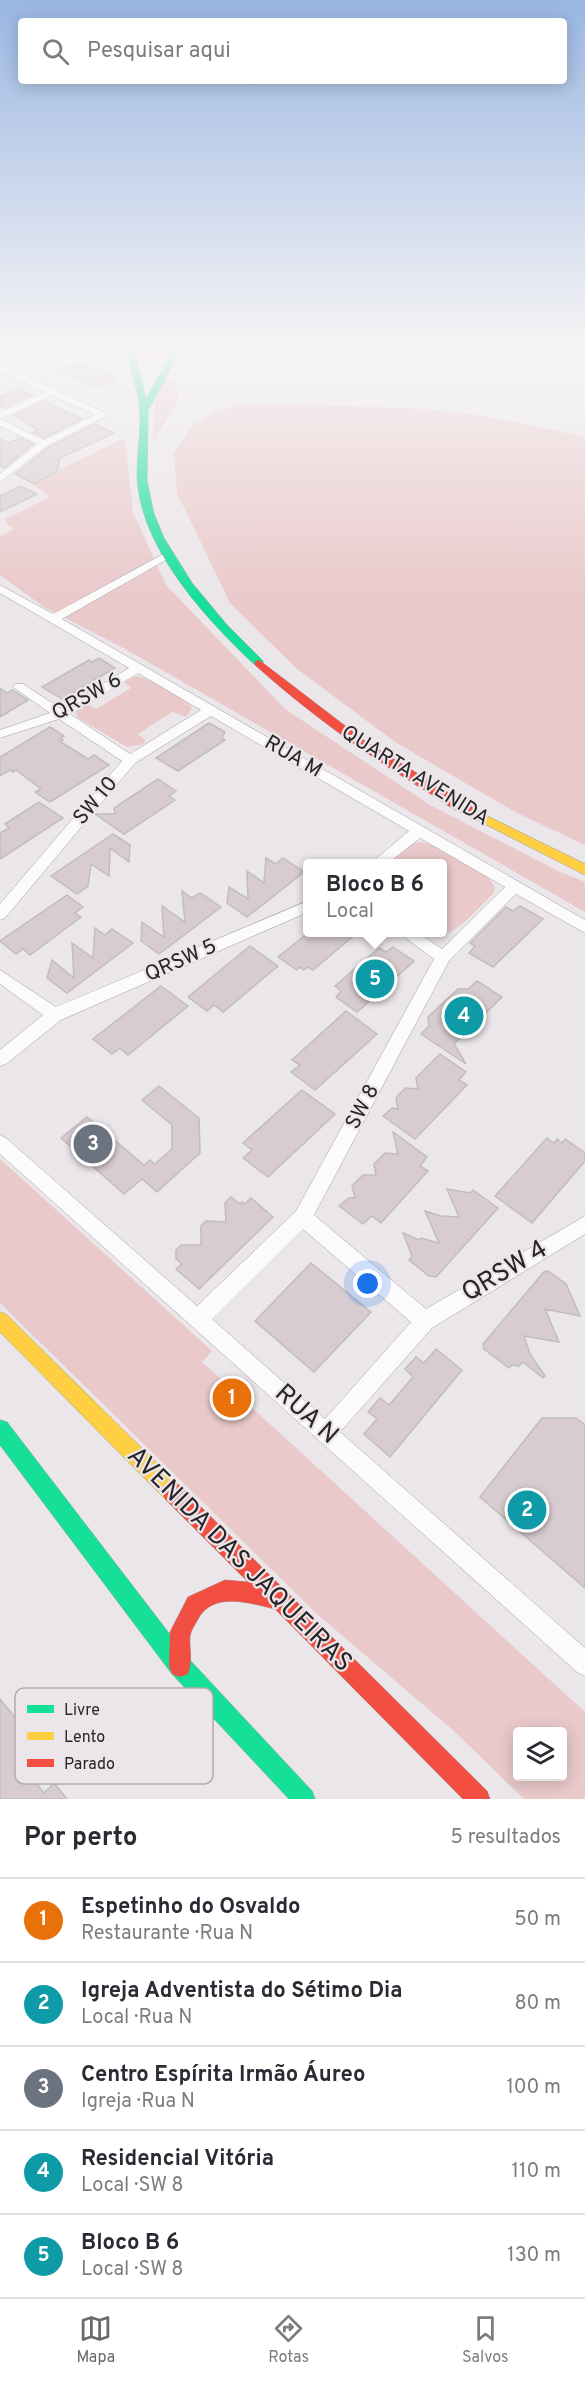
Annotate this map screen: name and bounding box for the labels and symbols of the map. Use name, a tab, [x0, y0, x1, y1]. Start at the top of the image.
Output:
street label: QRSW 6	[47, 667, 127, 727]
street label: QUARTA AVENIDA	[336, 719, 494, 833]
street label: RUA M	[259, 730, 327, 784]
street label: SW 10	[68, 771, 124, 831]
street label: QRSW 5	[141, 933, 221, 989]
pin: 5	[356, 956, 394, 1002]
pin: 4	[444, 994, 484, 1038]
street label: SW 8	[340, 1080, 386, 1134]
pin: 3	[74, 1122, 112, 1166]
street label: QRSW 4	[456, 1234, 554, 1310]
your location	[353, 1269, 382, 1298]
pin: 1	[212, 1376, 252, 1420]
street label: RUA N	[267, 1378, 345, 1452]
street label: AVENIDA DAS JAQUEIRAS	[119, 1440, 359, 1680]
pin: 2	[508, 1488, 546, 1532]
legend	[15, 1688, 213, 1784]
text: Livre	[64, 1701, 100, 1721]
text: Lento	[64, 1728, 105, 1748]
text: Parado	[64, 1755, 115, 1775]

